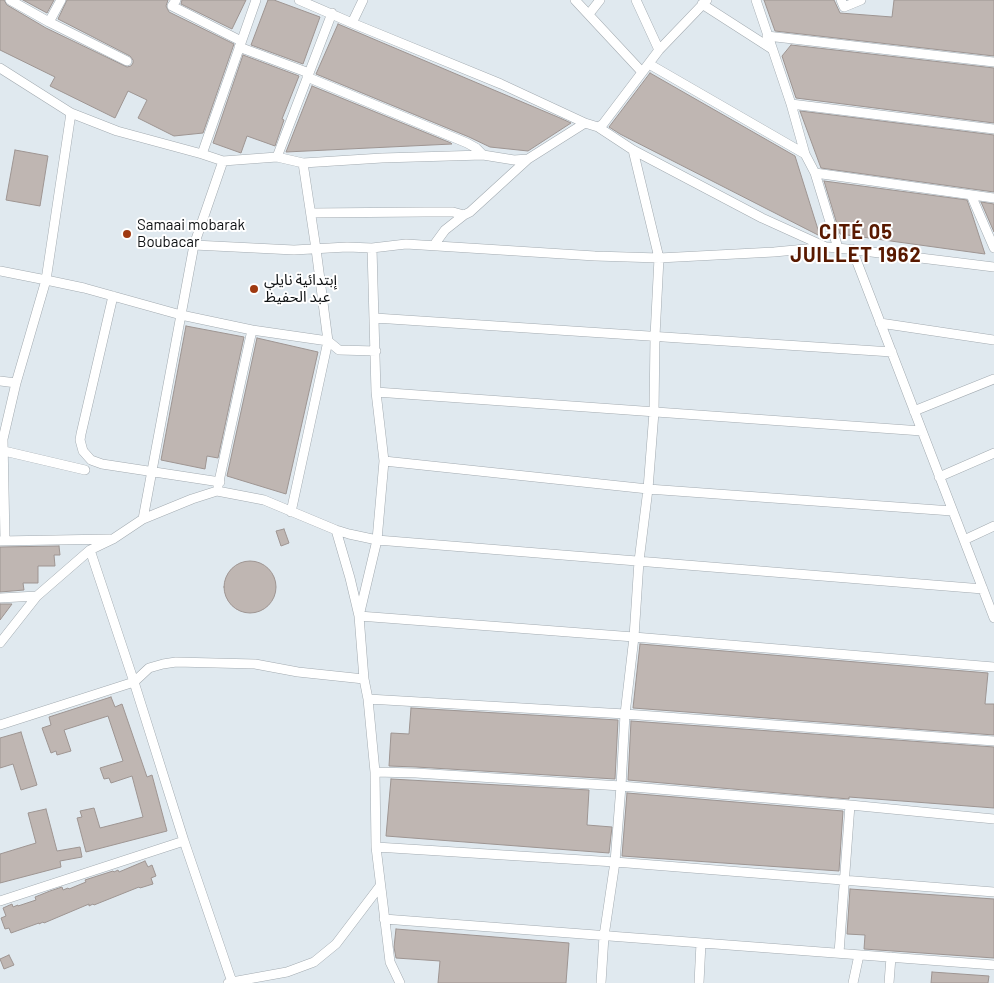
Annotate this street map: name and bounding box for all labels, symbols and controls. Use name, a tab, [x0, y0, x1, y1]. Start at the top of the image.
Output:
place label: Samaai mobarak Boubacar	[137, 216, 245, 251]
district label: CITÉ 05 JUILLET 1962	[789, 220, 923, 267]
marker: Samaai mobarak Boubacar	[121, 228, 133, 240]
place label: إبتدائية نايلي عبد الحفيظ	[264, 271, 337, 306]
marker: إبتدائية نايلي عبد الحفيظ	[248, 283, 260, 295]

